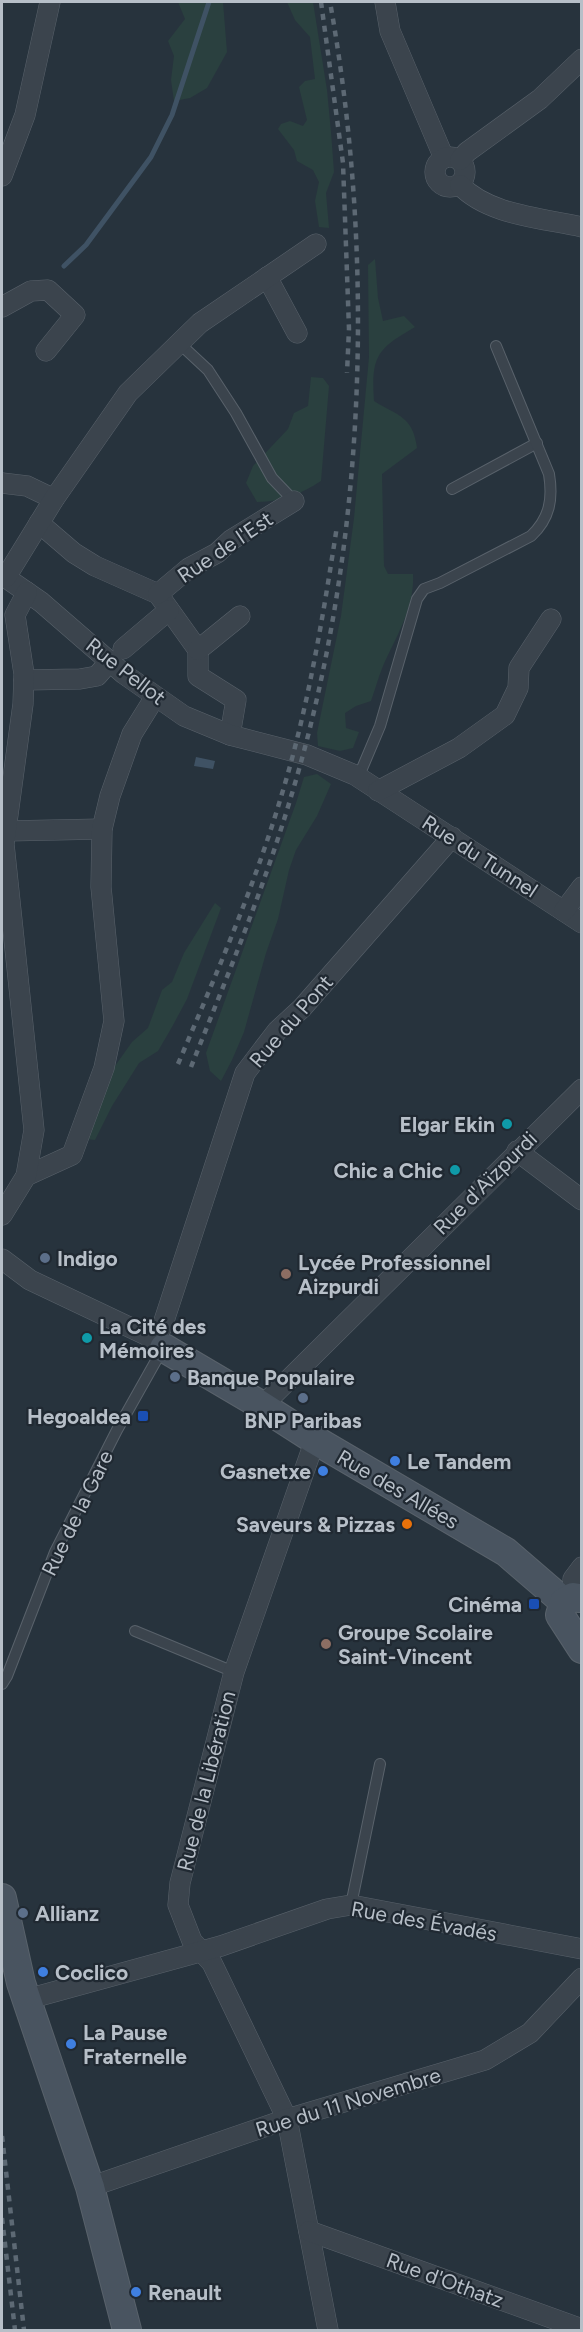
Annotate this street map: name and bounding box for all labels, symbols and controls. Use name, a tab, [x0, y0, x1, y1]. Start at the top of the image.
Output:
street label: Rue de l'Est	[173, 506, 277, 588]
street label: Rue Pellot	[81, 632, 171, 710]
street label: Rue du Tunnel	[418, 809, 542, 903]
street label: Rue du Pont	[244, 970, 338, 1072]
place label: Elgar Ekin	[400, 1112, 495, 1137]
marker: Elgar Ekin	[500, 1117, 514, 1131]
street label: Rue d'Aïzpurdi	[428, 1126, 542, 1240]
place label: Chic a Chic	[333, 1158, 444, 1183]
marker: Chic a Chic	[448, 1163, 462, 1177]
place label: Indigo	[57, 1246, 118, 1271]
place label: Lycée Professionnel Aizpurdi	[298, 1250, 491, 1299]
marker: Indigo	[38, 1251, 52, 1265]
marker: Lycée Professionnel Aizpurdi	[279, 1267, 293, 1281]
place label: La Cité des Mémoires	[99, 1314, 206, 1363]
marker: La Cité des Mémoires	[80, 1331, 94, 1345]
place label: Banque Populaire	[187, 1365, 355, 1390]
marker: Banque Populaire	[168, 1370, 182, 1384]
marker: BNP Paribas	[296, 1391, 310, 1405]
place label: Hegoaldea	[27, 1404, 131, 1429]
place label: BNP Paribas	[244, 1408, 362, 1433]
marker: Hegoaldea	[136, 1409, 150, 1423]
street label: Rue des Allées	[333, 1444, 463, 1534]
street label: Rue de la Gare	[36, 1446, 118, 1580]
place label: Le Tandem	[407, 1449, 511, 1474]
marker: Le Tandem	[388, 1454, 402, 1468]
place label: Gasnetxe	[220, 1459, 311, 1484]
marker: Gasnetxe	[316, 1464, 330, 1478]
place label: Saveurs & Pizzas	[236, 1512, 395, 1537]
marker: Saveurs & Pizzas	[400, 1517, 414, 1531]
place label: Cinéma	[448, 1592, 522, 1617]
marker: Cinéma	[527, 1597, 541, 1611]
place label: Groupe Scolaire Saint-Vincent	[338, 1620, 493, 1669]
marker: Groupe Scolaire Saint-Vincent	[319, 1637, 333, 1651]
street label: Rue de la Libération	[171, 1688, 241, 1874]
street label: Rue des Évadés	[349, 1896, 499, 1946]
place label: Allianz	[35, 1901, 99, 1926]
marker: Allianz	[16, 1906, 30, 1920]
place label: Coclico	[55, 1960, 128, 1985]
marker: Coclico	[36, 1965, 50, 1979]
place label: La Pause Fraternelle	[83, 2020, 187, 2069]
marker: La Pause Fraternelle	[64, 2037, 78, 2051]
street label: Rue du 11 Novembre	[252, 2062, 444, 2142]
street label: Rue d'Othatz	[383, 2247, 507, 2313]
place label: Renault	[148, 2280, 222, 2305]
marker: Renault	[129, 2285, 143, 2299]

